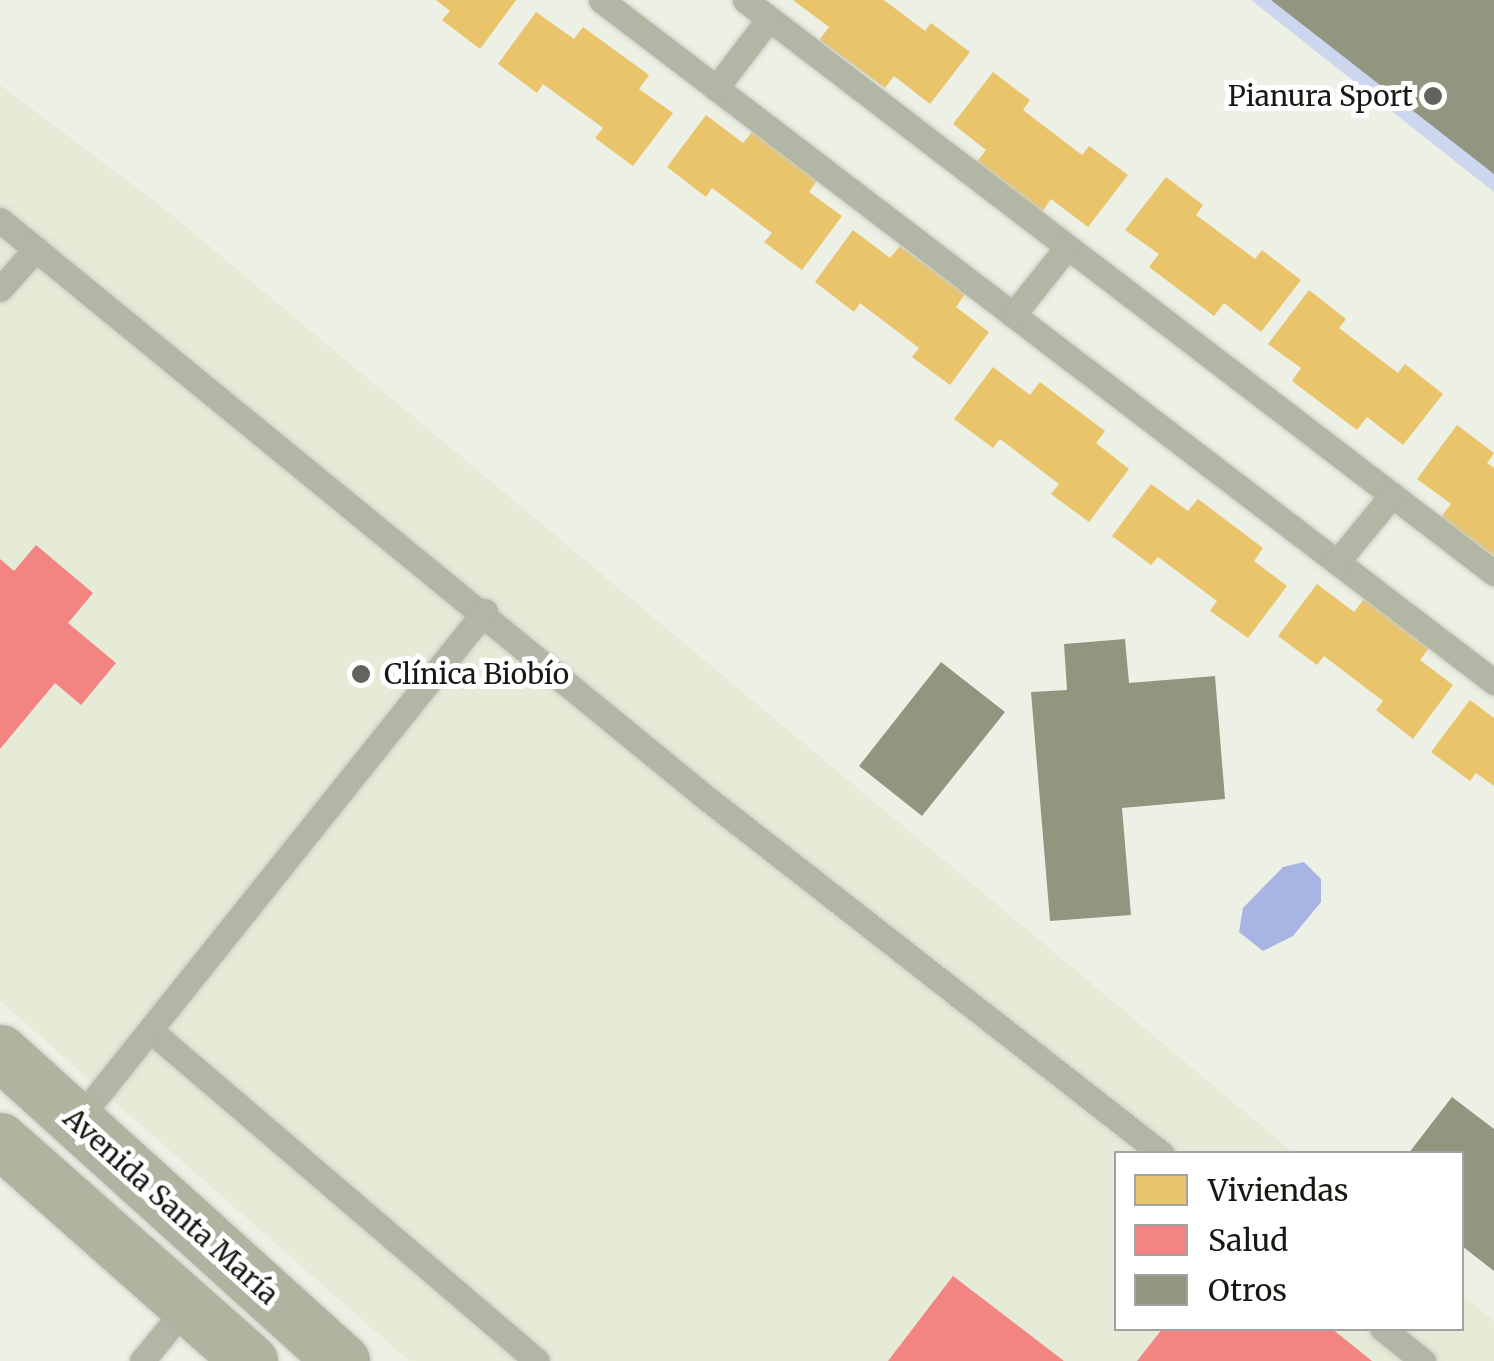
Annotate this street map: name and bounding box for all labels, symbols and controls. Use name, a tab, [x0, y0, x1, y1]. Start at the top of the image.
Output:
place label: Pianura Sport	[1228, 79, 1413, 113]
marker: Pianura Sport	[1422, 85, 1444, 107]
place label: Clínica Biobío	[384, 657, 569, 691]
marker: Clínica Biobío	[348, 661, 374, 687]
street label: Avenida Santa María	[57, 1101, 285, 1311]
legend	[1114, 1151, 1464, 1331]
text: Viviendas	[1208, 1171, 1349, 1209]
text: Salud	[1208, 1221, 1288, 1259]
text: Otros	[1208, 1271, 1287, 1309]

